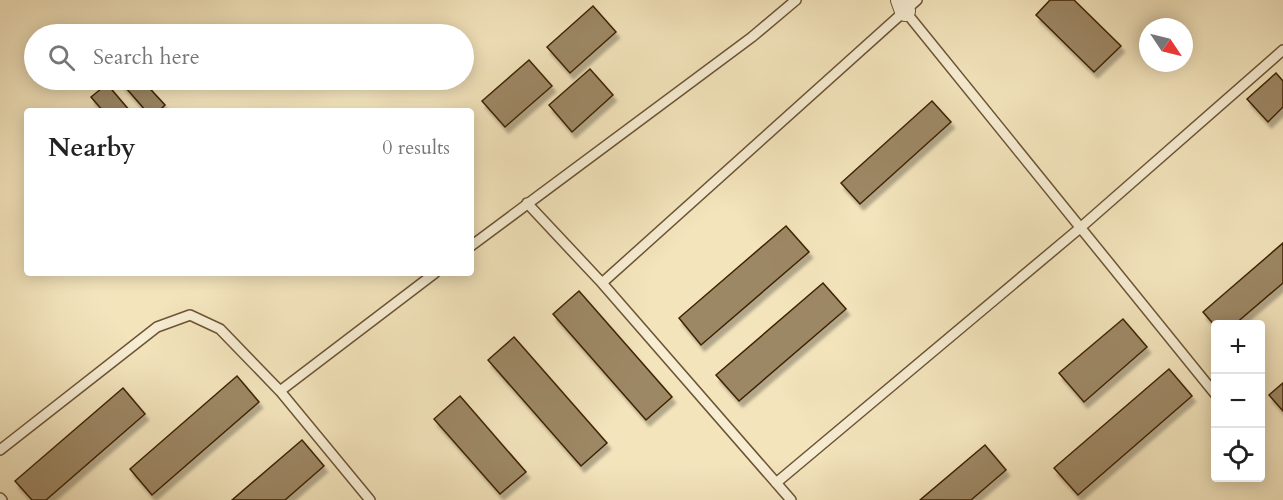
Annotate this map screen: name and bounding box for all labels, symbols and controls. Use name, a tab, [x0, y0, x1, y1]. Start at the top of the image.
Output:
north arrow	[1139, 18, 1193, 72]
search box	[24, 24, 474, 90]
icon: search	[45, 41, 78, 74]
text: Search here	[93, 42, 200, 72]
text: Nearby	[48, 130, 136, 165]
text: 0 results	[382, 134, 450, 161]
map controls	[1211, 320, 1265, 482]
button: +	[1211, 320, 1265, 374]
button: −	[1211, 374, 1265, 428]
button: locate	[1211, 428, 1265, 482]

